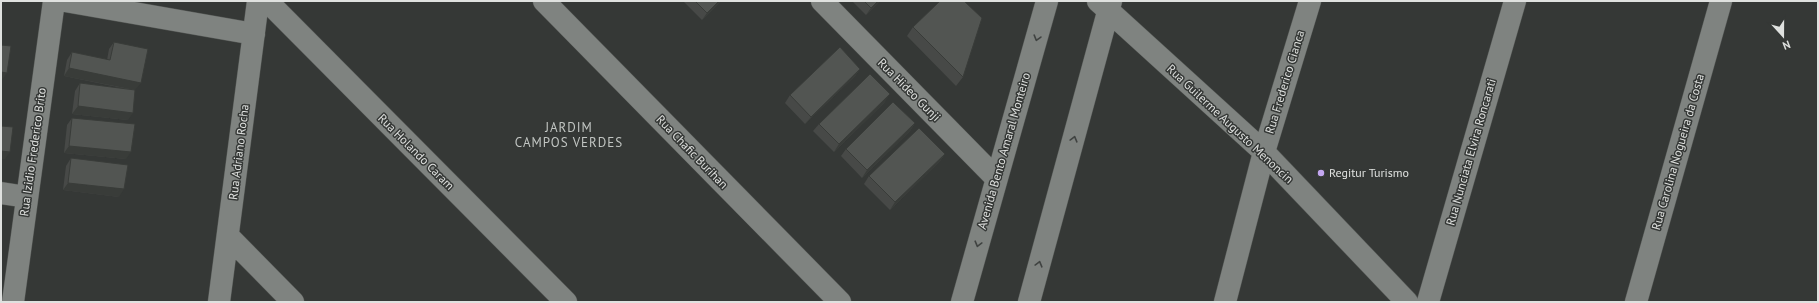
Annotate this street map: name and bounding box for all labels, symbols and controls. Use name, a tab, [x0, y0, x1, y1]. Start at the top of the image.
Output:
north arrow	[1763, 16, 1803, 56]
street label: Rua Frederico Cianca	[1262, 28, 1307, 135]
one-way arrow	[1033, 35, 1042, 42]
text: N	[1781, 38, 1792, 53]
street label: Rua Hideo Gunji	[875, 55, 944, 124]
street label: Rua Guilerme Augusto Menoncin	[1164, 61, 1297, 186]
street label: Avenida Bento Amaral Monteiro	[974, 71, 1033, 231]
street label: Rua Carolina Nogueira da Costa	[1648, 72, 1707, 232]
street label: Rua Nunciata Elvira Roncarati	[1442, 77, 1499, 227]
street label: Rua Izidio Frederico Brito	[16, 87, 49, 217]
street label: Rua Adriano Rocha	[225, 103, 252, 201]
street label: Rua Holando Caram	[375, 110, 458, 193]
street label: Rua Chafic Burihan	[653, 112, 731, 192]
district label: JARDIM CAMPOS VERDES	[515, 119, 623, 151]
one-way arrow	[1069, 136, 1077, 142]
place label: Regitur Turismo	[1329, 165, 1409, 180]
marker: Regitur Turismo	[1316, 168, 1326, 178]
one-way arrow	[974, 241, 983, 248]
one-way arrow	[1035, 261, 1043, 268]

